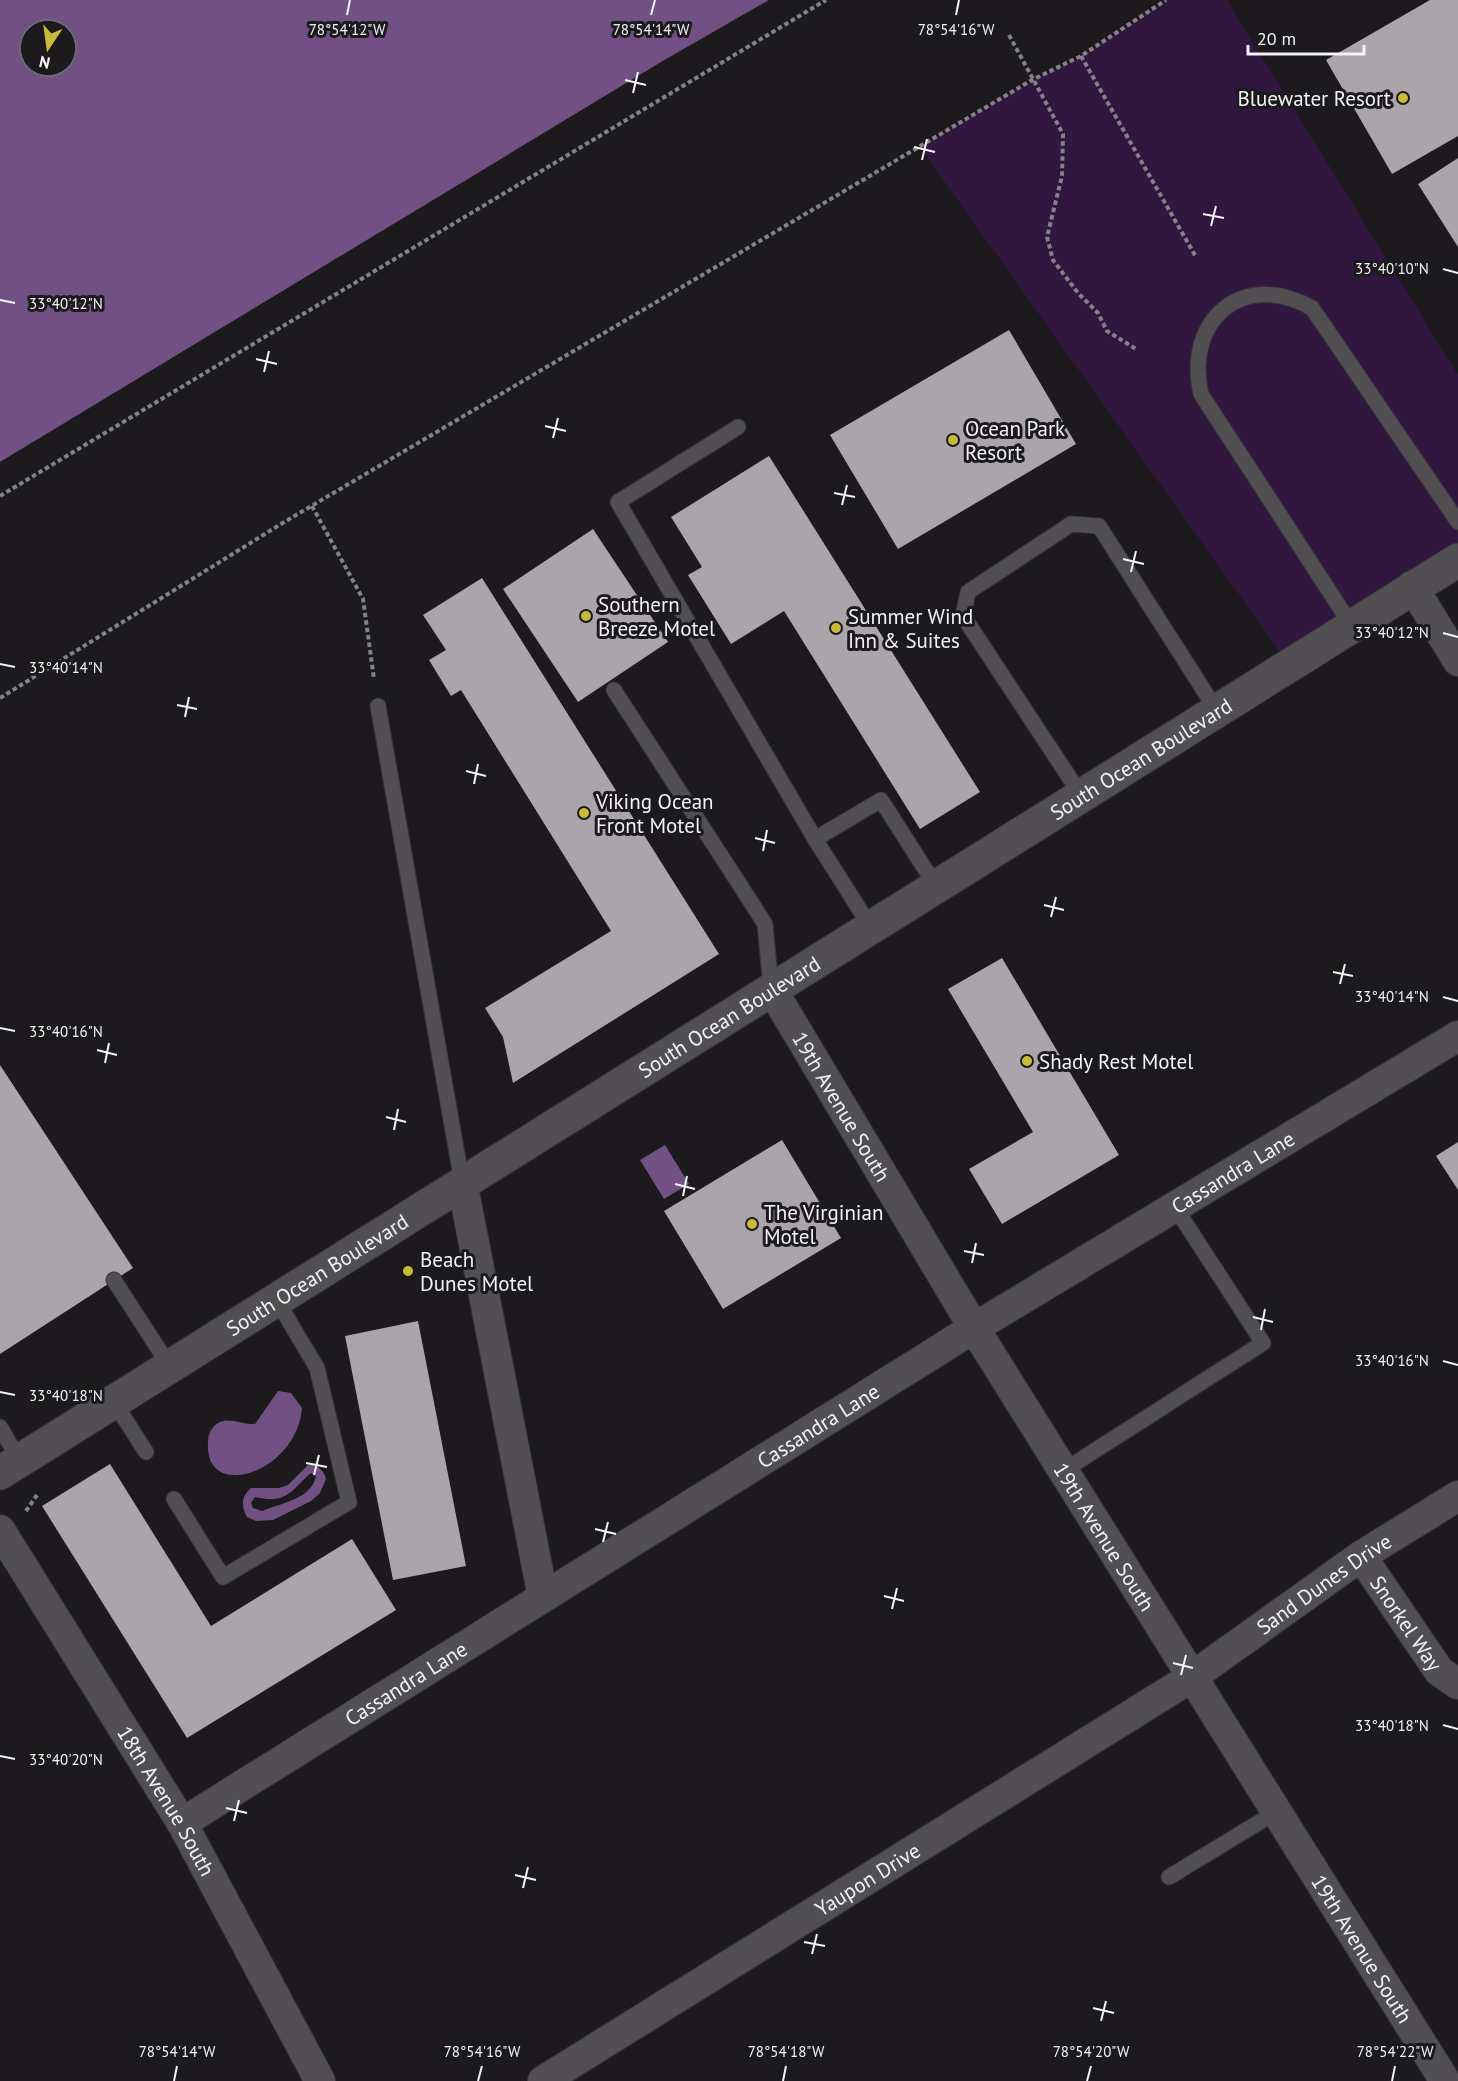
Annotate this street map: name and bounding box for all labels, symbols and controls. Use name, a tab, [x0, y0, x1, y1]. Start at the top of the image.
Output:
north arrow	[18, 18, 78, 78]
scale bar	[1248, 18, 1364, 56]
text: 78°54'12"W	[309, 20, 386, 39]
text: 78°54'14"W	[613, 20, 690, 39]
text: 78°54'16"W	[918, 20, 995, 39]
text: 20 m	[1257, 27, 1296, 50]
text: N	[37, 52, 52, 74]
place label: Bluewater Resort	[1238, 85, 1391, 112]
marker: Bluewater Resort	[1396, 91, 1410, 105]
text: 33°40'10"N	[1355, 259, 1429, 278]
text: 33°40'12"N	[29, 294, 103, 313]
place label: Ocean Park Resort	[965, 415, 1065, 466]
marker: Ocean Park Resort	[946, 433, 960, 447]
place label: Southern Breeze Motel	[598, 591, 715, 642]
place label: Summer Wind Inn & Suites	[848, 603, 973, 654]
marker: Southern Breeze Motel	[579, 609, 593, 623]
marker: Summer Wind Inn & Suites	[829, 621, 843, 635]
text: 33°40'12"N	[1355, 623, 1429, 642]
text: 33°40'14"N	[29, 658, 103, 677]
street label: South Ocean Boulevard	[1045, 692, 1237, 826]
place label: Viking Ocean Front Motel	[595, 788, 714, 839]
marker: Viking Ocean Front Motel	[577, 806, 591, 820]
street label: South Ocean Boulevard	[633, 949, 825, 1084]
text: 33°40'14"N	[1355, 987, 1429, 1006]
text: 33°40'16"N	[29, 1022, 103, 1041]
street label: 19th Avenue South	[787, 1027, 897, 1186]
place label: Shady Rest Motel	[1039, 1048, 1193, 1075]
marker: Shady Rest Motel	[1020, 1054, 1034, 1068]
street label: Cassandra Lane	[1166, 1124, 1299, 1219]
place label: The Virginian Motel	[764, 1199, 883, 1250]
street label: South Ocean Boulevard	[221, 1207, 413, 1342]
marker: The Virginian Motel	[745, 1217, 759, 1231]
place label: Beach Dunes Motel	[420, 1246, 533, 1297]
marker: Beach Dunes Motel	[401, 1264, 415, 1278]
text: 33°40'16"N	[1355, 1351, 1429, 1370]
street label: Cassandra Lane	[752, 1377, 884, 1474]
text: 33°40'18"N	[29, 1386, 103, 1405]
street label: 19th Avenue South	[1048, 1457, 1161, 1616]
street label: Sand Dunes Drive	[1251, 1527, 1396, 1640]
street label: Snorkel Way	[1365, 1570, 1449, 1676]
street label: Cassandra Lane	[340, 1635, 472, 1731]
text: 33°40'18"N	[1355, 1716, 1429, 1735]
street label: 18th Avenue South	[111, 1721, 221, 1881]
text: 33°40'20"N	[29, 1750, 103, 1769]
street label: Yaupon Drive	[810, 1836, 925, 1922]
street label: 19th Avenue South	[1306, 1869, 1419, 2028]
text: 78°54'14"W	[139, 2042, 216, 2061]
text: 78°54'16"W	[444, 2042, 521, 2061]
text: 78°54'18"W	[748, 2042, 825, 2061]
text: 78°54'20"W	[1053, 2042, 1130, 2061]
text: 78°54'22"W	[1357, 2042, 1434, 2061]

